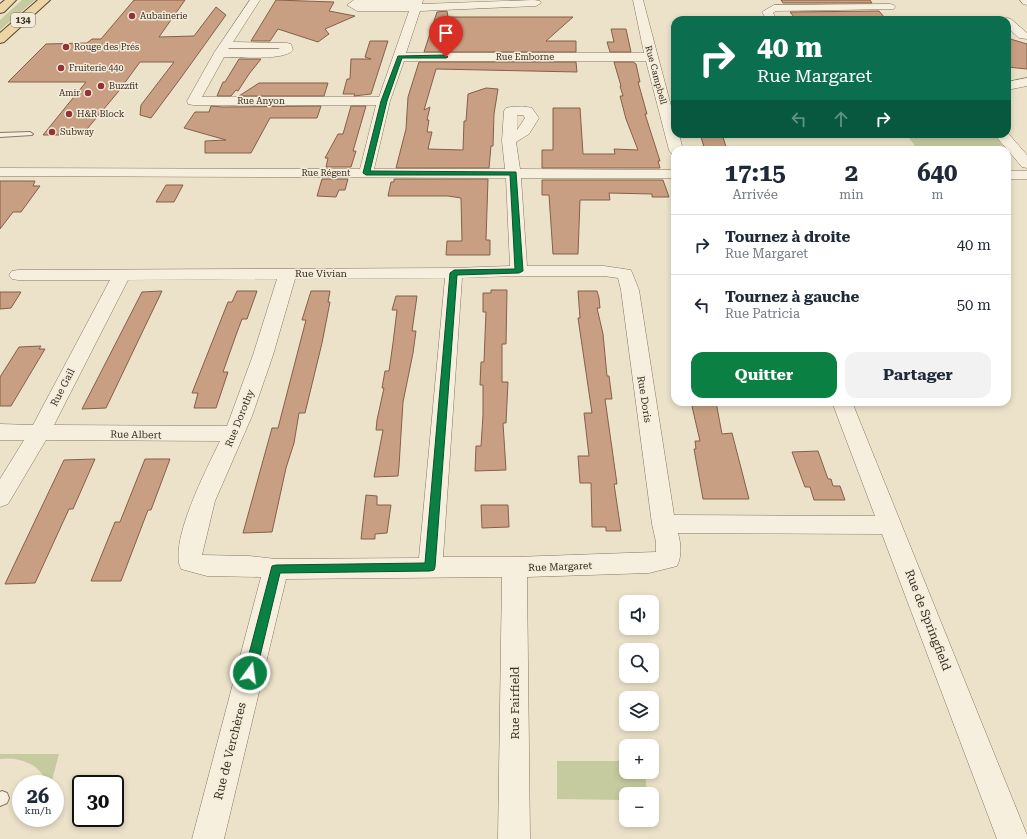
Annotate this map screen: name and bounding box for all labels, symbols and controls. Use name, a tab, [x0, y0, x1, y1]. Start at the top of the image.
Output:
marker: Aubainerie	[127, 11, 137, 21]
place label: Aubainerie	[140, 11, 188, 21]
road number: 134	[11, 13, 35, 27]
pin	[429, 16, 463, 57]
icon: arrive	[435, 22, 457, 44]
text: 40 m	[757, 31, 822, 64]
icon: right	[691, 32, 743, 84]
marker: Rouge des Prés	[61, 42, 71, 52]
place label: Rouge des Prés	[74, 42, 139, 52]
street label: Rue Campbell	[643, 44, 669, 106]
street label: Rue Emborne	[496, 52, 554, 62]
marker: Fruiterie 440	[56, 63, 66, 73]
place label: Fruiterie 440	[69, 63, 124, 73]
text: Rue Margaret	[757, 65, 872, 86]
marker: Buzzfit	[96, 81, 106, 91]
place label: Buzzfit	[109, 81, 139, 91]
place label: Amir	[59, 88, 80, 98]
marker: Amir	[83, 88, 93, 98]
street label: Rue Anyon	[237, 96, 285, 106]
icon: left	[788, 108, 810, 130]
icon: ahead	[830, 108, 852, 130]
icon: right	[872, 108, 894, 130]
marker: H&R Block	[64, 109, 74, 119]
place label: H&R Block	[77, 109, 125, 119]
marker: Subway	[47, 127, 57, 137]
place label: Subway	[60, 127, 95, 137]
text: 17:15	[725, 159, 786, 187]
text: 2	[845, 159, 858, 187]
text: 640	[917, 159, 958, 187]
street label: Rue Régent	[302, 168, 351, 178]
text: Arrivée	[732, 187, 778, 202]
text: min	[839, 187, 864, 202]
text: m	[931, 187, 943, 202]
text: Tournez à droite	[725, 228, 850, 246]
icon: right	[691, 234, 713, 256]
text: 40 m	[957, 236, 991, 254]
text: Rue Margaret	[725, 246, 808, 261]
street label: Rue Vivian	[295, 268, 348, 279]
text: Tournez à gauche	[725, 288, 859, 306]
icon: left	[691, 294, 713, 316]
text: 50 m	[957, 296, 991, 314]
text: Rue Patricia	[725, 306, 800, 321]
button: Quitter	[691, 352, 837, 398]
button: Partager	[845, 352, 991, 398]
street label: Rue Gail	[48, 367, 77, 408]
street label: Rue Doris	[635, 375, 654, 423]
street label: Rue Dorothy	[223, 388, 256, 449]
street label: Rue Albert	[110, 429, 162, 440]
street label: Rue Margaret	[528, 560, 592, 573]
street label: Rue de Springfield	[902, 567, 954, 673]
map controls	[619, 595, 659, 827]
button: sound	[619, 595, 659, 635]
button: search	[619, 643, 659, 683]
position arrow	[229, 652, 271, 694]
street label: Rue Fairfield	[508, 666, 522, 740]
button: layers	[619, 691, 659, 731]
street label: Rue de Verchères	[211, 701, 249, 801]
button: +	[619, 739, 659, 779]
speed limit sign: 30	[72, 775, 124, 827]
text: 26	[27, 784, 49, 808]
button: −	[619, 787, 659, 827]
text: km/h	[25, 805, 51, 816]

